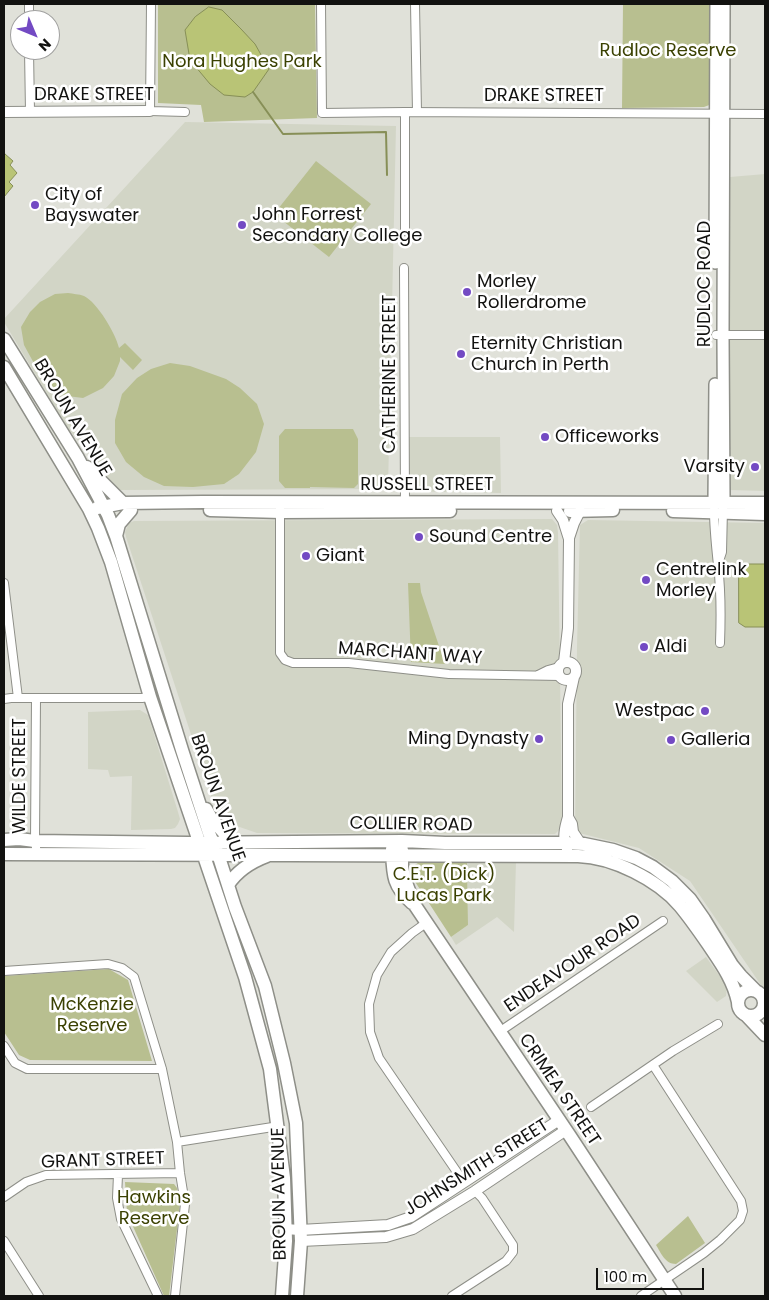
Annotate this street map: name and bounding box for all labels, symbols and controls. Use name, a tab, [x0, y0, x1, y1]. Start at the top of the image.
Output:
north arrow	[10, 10, 60, 60]
text: N	[34, 34, 56, 56]
park label: Rudloc Reserve	[600, 40, 736, 62]
park label: Nora Hughes Park	[162, 51, 322, 73]
street label: DRAKE STREET	[34, 84, 154, 106]
street label: DRAKE STREET	[484, 85, 604, 107]
place label: City of Bayswater	[45, 184, 139, 226]
marker: City of Bayswater	[29, 199, 41, 211]
place label: John Forrest Secondary College	[252, 204, 422, 246]
marker: John Forrest Secondary College	[236, 219, 248, 231]
street label: RUDLOC ROAD	[694, 221, 716, 347]
place label: Morley Rollerdrome	[477, 271, 586, 314]
marker: Morley Rollerdrome	[461, 286, 473, 298]
street label: CATHERINE STREET	[379, 295, 401, 453]
place label: Eternity Christian Church in Perth	[471, 333, 623, 376]
marker: Eternity Christian Church in Perth	[455, 348, 467, 360]
street label: BROUN AVENUE	[28, 355, 116, 481]
place label: Officeworks	[555, 426, 659, 448]
marker: Officeworks	[539, 431, 551, 443]
place label: Varsity	[683, 456, 745, 478]
marker: Varsity	[749, 461, 761, 473]
street label: RUSSELL STREET	[360, 474, 494, 496]
place label: Sound Centre	[429, 526, 552, 548]
marker: Sound Centre	[413, 531, 425, 543]
place label: Giant	[316, 545, 365, 567]
marker: Giant	[300, 550, 312, 562]
place label: Centrelink Morley	[656, 559, 747, 602]
marker: Centrelink Morley	[640, 574, 652, 586]
place label: Aldi	[654, 636, 687, 658]
street label: MARCHANT WAY	[337, 638, 483, 670]
marker: Aldi	[638, 641, 650, 653]
place label: Westpac	[615, 700, 695, 722]
marker: Westpac	[699, 705, 711, 717]
street label: WILDE STREET	[9, 718, 31, 834]
place label: Ming Dynasty	[408, 728, 529, 750]
place label: Galleria	[681, 729, 750, 751]
street label: BROUN AVENUE	[185, 731, 249, 865]
marker: Ming Dynasty	[533, 733, 545, 745]
marker: Galleria	[665, 734, 677, 746]
street label: COLLIER ROAD	[349, 813, 473, 837]
park label: C.E.T. (Dick) Lucas Park	[393, 864, 495, 906]
street label: ENDEAVOUR ROAD	[501, 910, 645, 1018]
park label: McKenzie Reserve	[50, 994, 134, 1036]
street label: CRIMEA STREET	[514, 1030, 604, 1150]
street label: JOHNSMITH STREET	[401, 1115, 553, 1221]
street label: BROUN AVENUE	[268, 1127, 292, 1261]
street label: GRANT STREET	[41, 1148, 165, 1174]
park label: Hawkins Reserve	[117, 1187, 191, 1230]
scale bar	[599, 1258, 706, 1290]
text: 100 m	[604, 1266, 647, 1287]

